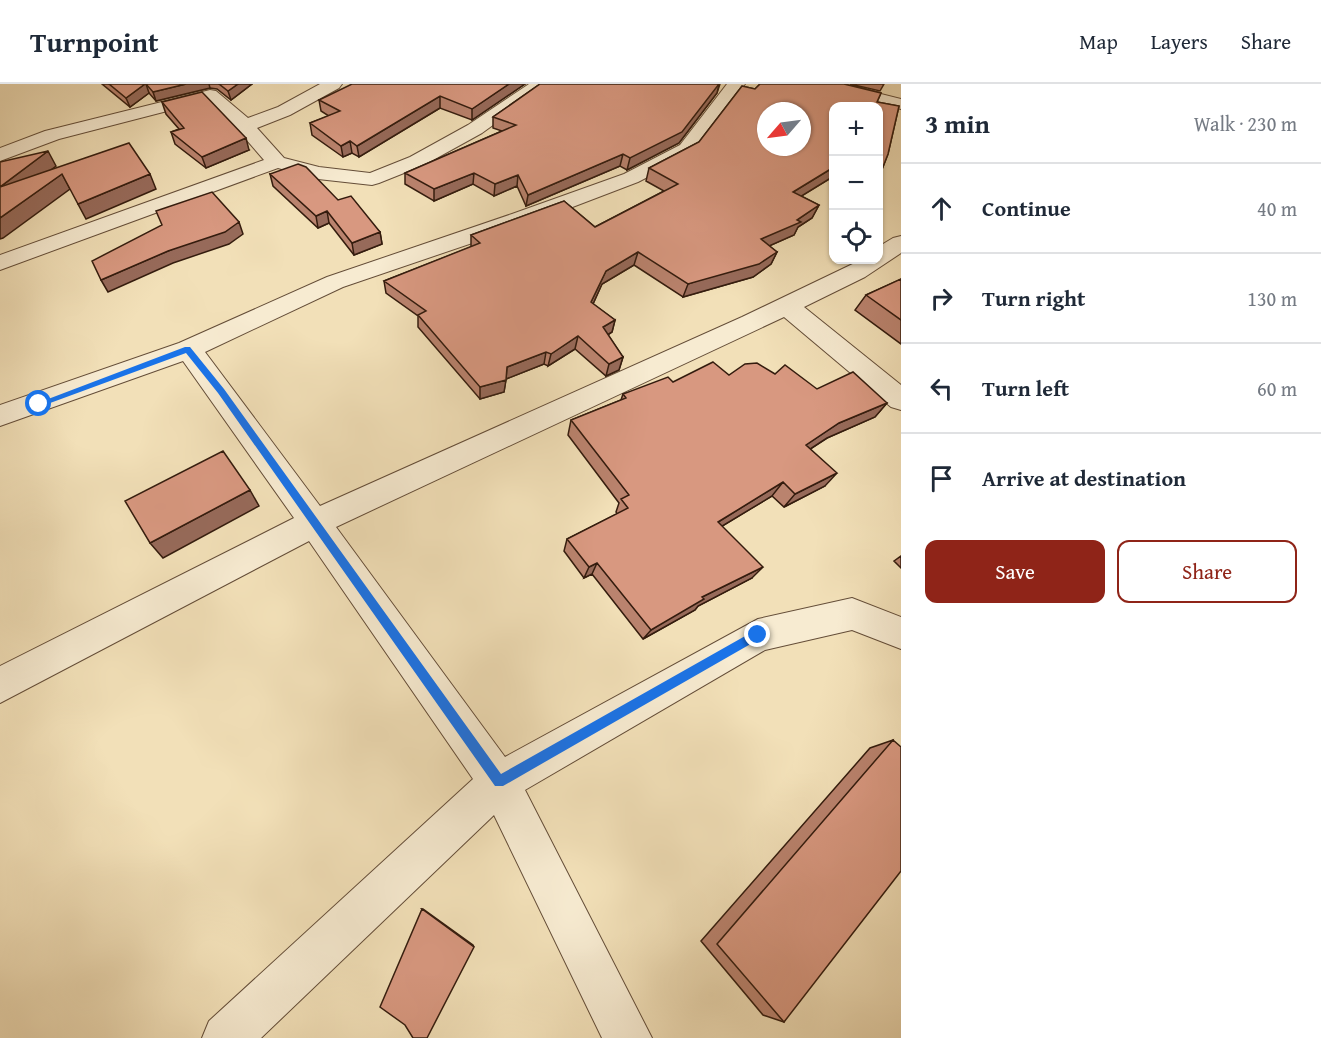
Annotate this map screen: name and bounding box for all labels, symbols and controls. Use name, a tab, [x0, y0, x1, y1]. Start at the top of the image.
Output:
text: Turnpoint	[30, 21, 159, 62]
text: Map	[1079, 26, 1118, 57]
text: Layers	[1151, 26, 1208, 57]
text: Share	[1241, 26, 1291, 57]
north arrow	[757, 102, 811, 156]
map controls	[829, 102, 883, 264]
button: +	[829, 102, 883, 156]
text: 3 min	[925, 104, 990, 143]
text: Walk · 230 m	[1194, 109, 1297, 138]
button: −	[829, 156, 883, 210]
icon: ahead	[925, 192, 958, 225]
text: Continue	[982, 192, 1071, 224]
text: 40 m	[1257, 194, 1297, 223]
button: locate	[829, 210, 883, 264]
icon: right	[925, 282, 958, 315]
text: Turn right	[982, 282, 1085, 314]
text: 130 m	[1247, 284, 1297, 313]
icon: left	[925, 372, 958, 405]
text: Turn left	[982, 372, 1069, 404]
text: 60 m	[1257, 374, 1297, 403]
route start	[25, 390, 51, 416]
icon: arrive	[925, 462, 958, 495]
text: Arrive at destination	[982, 462, 1186, 494]
button: Save	[925, 540, 1105, 603]
button: Share	[1117, 540, 1297, 603]
route end	[744, 621, 770, 647]

